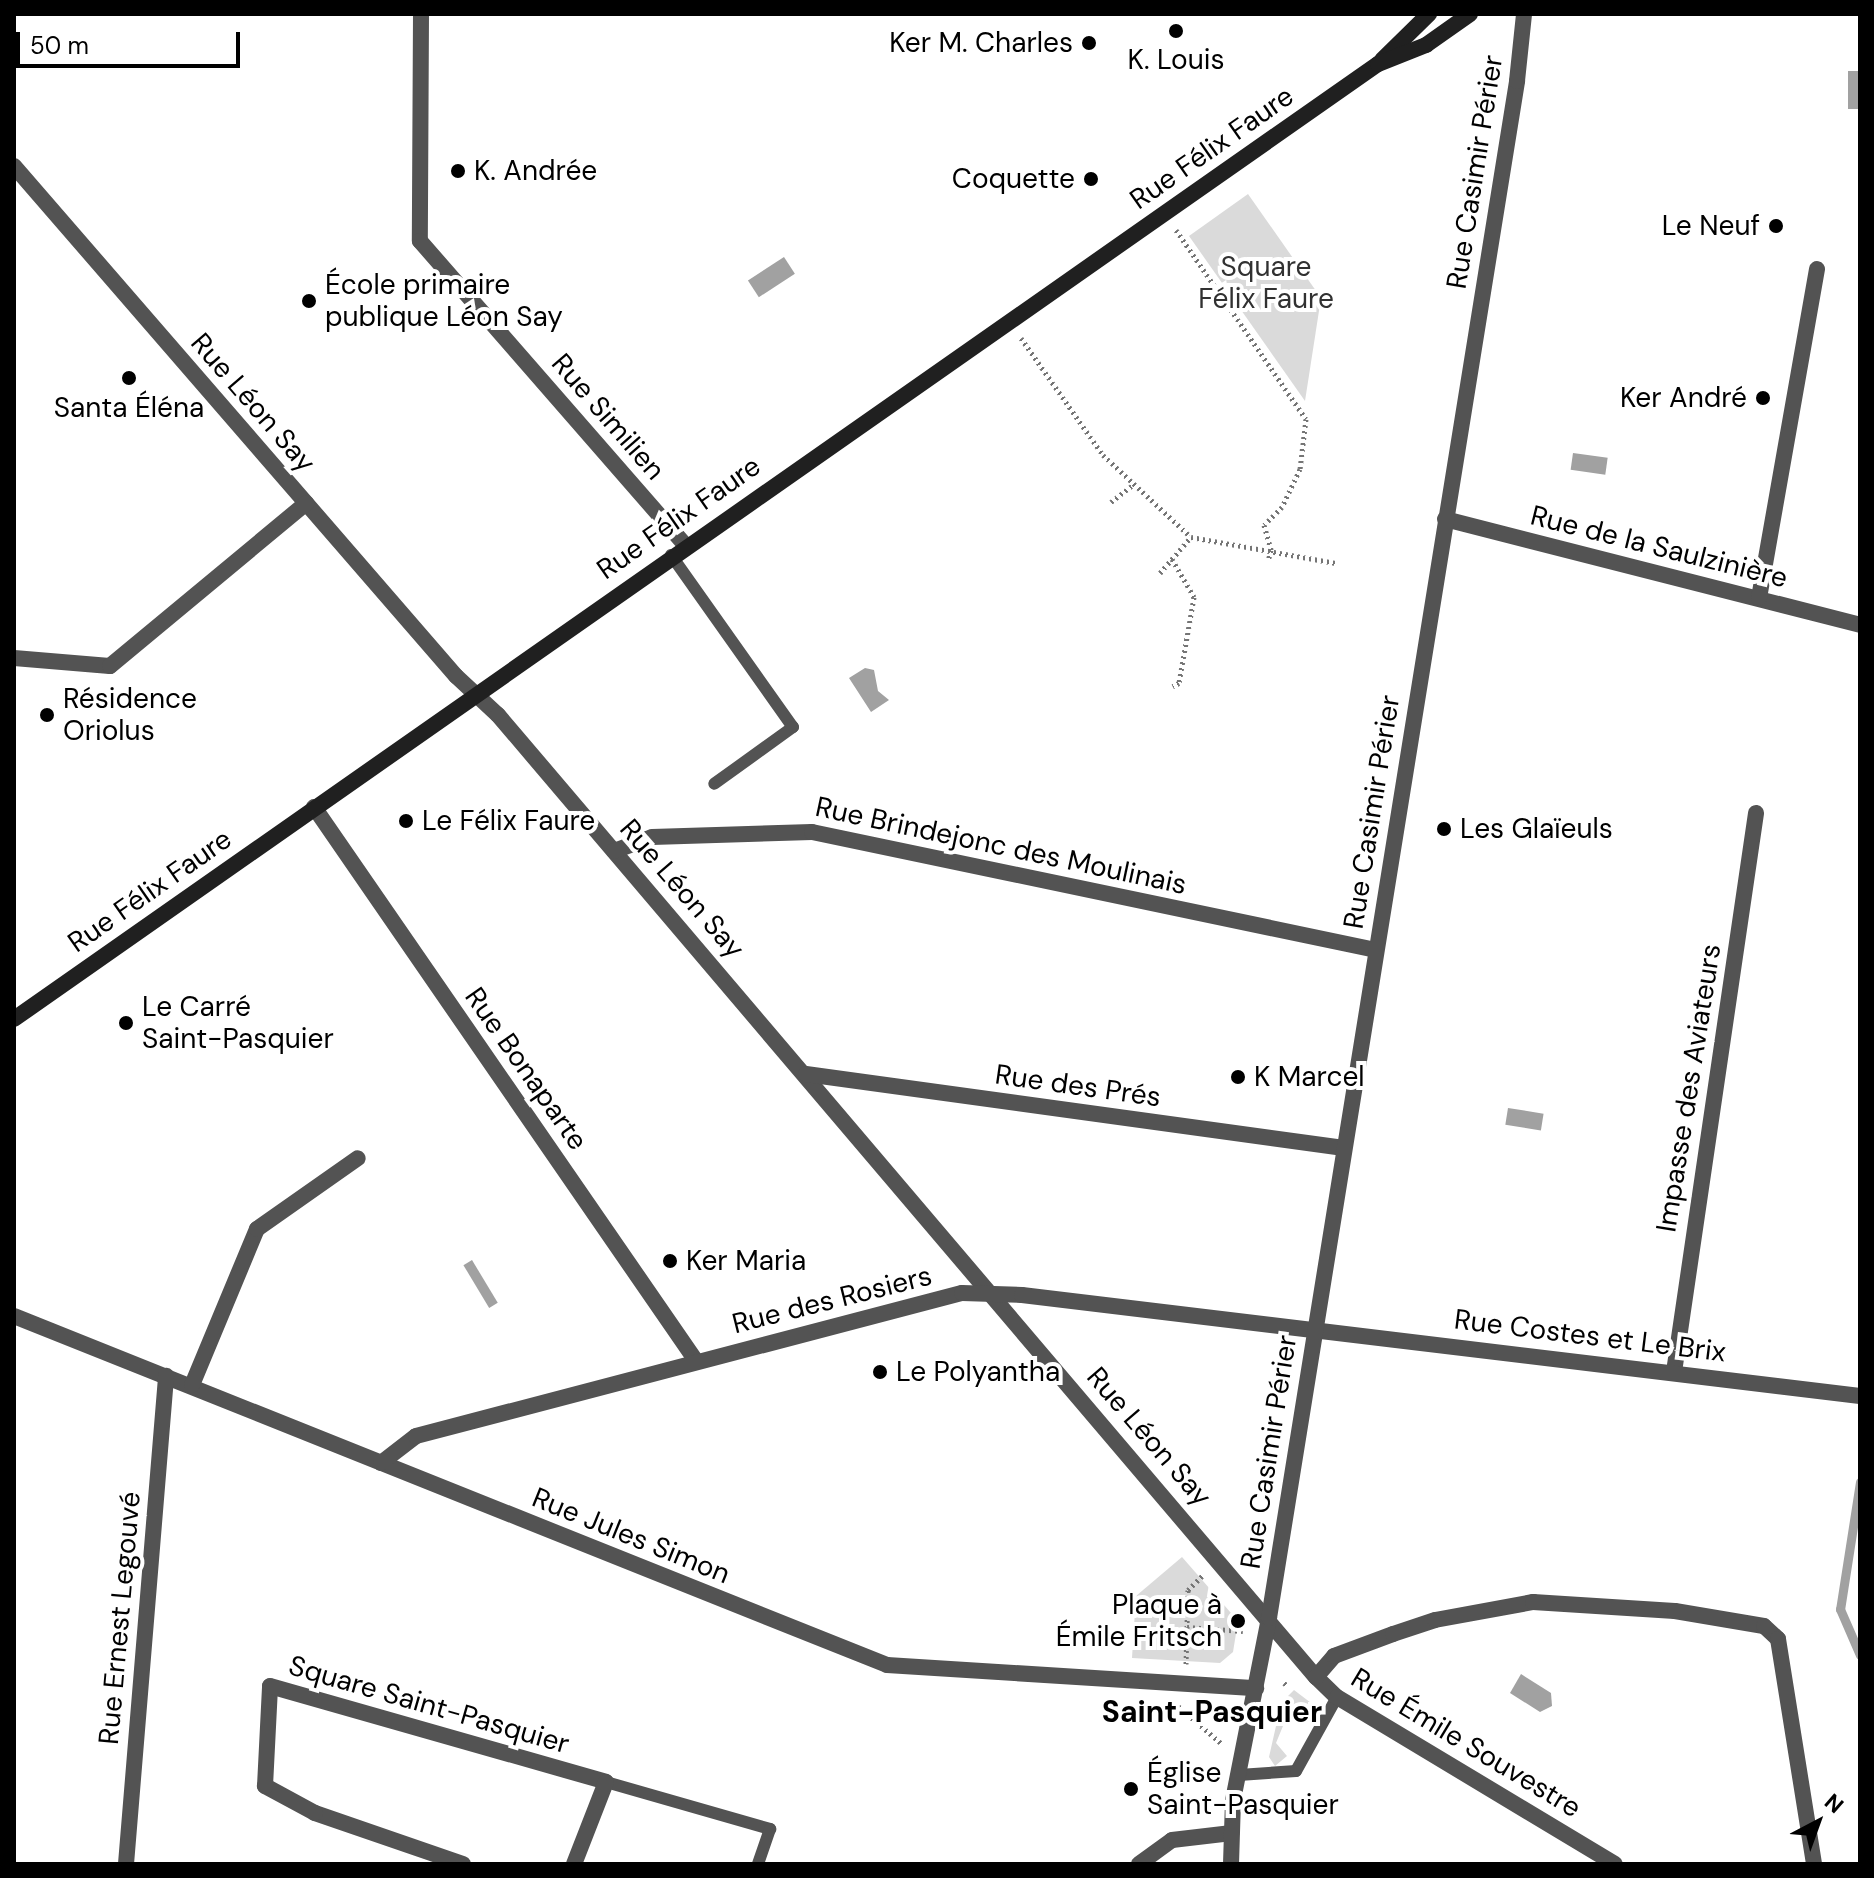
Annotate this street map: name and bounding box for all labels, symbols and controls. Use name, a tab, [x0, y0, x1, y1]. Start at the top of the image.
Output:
scale bar	[20, 16, 244, 66]
marker: K. Louis	[1167, 22, 1185, 40]
place label: Ker M. Charles	[889, 26, 1073, 60]
text: 50 m	[30, 30, 89, 61]
marker: Ker M. Charles	[1080, 34, 1098, 52]
place label: K. Louis	[1128, 43, 1224, 77]
street label: Rue Casimir Périer	[1440, 53, 1510, 291]
street label: Rue Félix Faure	[1124, 79, 1300, 217]
place label: K. Andrée	[474, 154, 597, 188]
marker: K. Andrée	[449, 162, 467, 180]
place label: Coquette	[952, 162, 1075, 196]
marker: Coquette	[1082, 170, 1100, 188]
place label: Le Neuf	[1662, 209, 1760, 243]
marker: Le Neuf	[1767, 217, 1785, 235]
park label: Square Félix Faure	[1198, 250, 1334, 316]
place label: École primaire publique Léon Say	[325, 268, 563, 334]
marker: École primaire publique Léon Say	[300, 292, 318, 310]
street label: Rue Léon Say	[184, 327, 322, 479]
street label: Rue Similien	[544, 347, 672, 487]
marker: Santa Éléna	[120, 369, 138, 387]
place label: Ker André	[1620, 381, 1747, 415]
marker: Ker André	[1754, 389, 1772, 407]
place label: Santa Éléna	[54, 391, 204, 425]
street label: Rue Félix Faure	[591, 449, 767, 587]
street label: Rue de la Saulzinière	[1527, 499, 1791, 595]
place label: Résidence Oriolus	[63, 682, 197, 748]
street label: Rue Casimir Périer	[1337, 693, 1407, 931]
marker: Résidence Oriolus	[38, 706, 56, 724]
street label: Rue Brindejonc des Moulinais	[812, 790, 1190, 902]
place label: Le Félix Faure	[422, 804, 595, 838]
marker: Le Félix Faure	[397, 812, 415, 830]
place label: Les Glaïeuls	[1460, 812, 1613, 846]
street label: Rue Léon Say	[613, 813, 751, 965]
marker: Les Glaïeuls	[1435, 820, 1453, 838]
street label: Rue Félix Faure	[62, 822, 238, 960]
street label: Impasse des Aviateurs	[1650, 942, 1728, 1234]
street label: Rue Bonaparte	[458, 981, 594, 1157]
place label: Le Carré Saint-Pasquier	[142, 990, 334, 1056]
marker: Le Carré Saint-Pasquier	[117, 1014, 135, 1032]
street label: Rue des Prés	[993, 1058, 1163, 1114]
place label: K Marcel	[1254, 1060, 1365, 1094]
marker: K Marcel	[1229, 1068, 1247, 1086]
place label: Ker Maria	[686, 1244, 806, 1278]
marker: Ker Maria	[661, 1252, 679, 1270]
street label: Rue des Rosiers	[729, 1259, 935, 1341]
street label: Rue Costes et Le Brix	[1452, 1303, 1728, 1369]
street label: Rue Casimir Périer	[1234, 1333, 1304, 1571]
place label: Le Polyantha	[896, 1355, 1060, 1389]
street label: Rue Léon Say	[1080, 1361, 1218, 1513]
marker: Le Polyantha	[871, 1363, 889, 1381]
street label: Rue Jules Simon	[527, 1481, 735, 1591]
street label: Rue Ernest Legouvé	[92, 1490, 148, 1746]
place label: Plaque à Émile Fritsch	[1056, 1588, 1222, 1654]
marker: Plaque à Émile Fritsch	[1229, 1612, 1247, 1630]
street label: Square Saint-Pasquier	[285, 1649, 573, 1761]
street label: Rue Émile Souvestre	[1345, 1661, 1587, 1825]
district label: Saint-Pasquier	[1102, 1694, 1322, 1730]
place label: Église Saint-Pasquier	[1147, 1756, 1339, 1822]
marker: Église Saint-Pasquier	[1122, 1780, 1140, 1798]
north arrow	[1778, 1782, 1858, 1862]
text: N	[1818, 1787, 1850, 1820]

